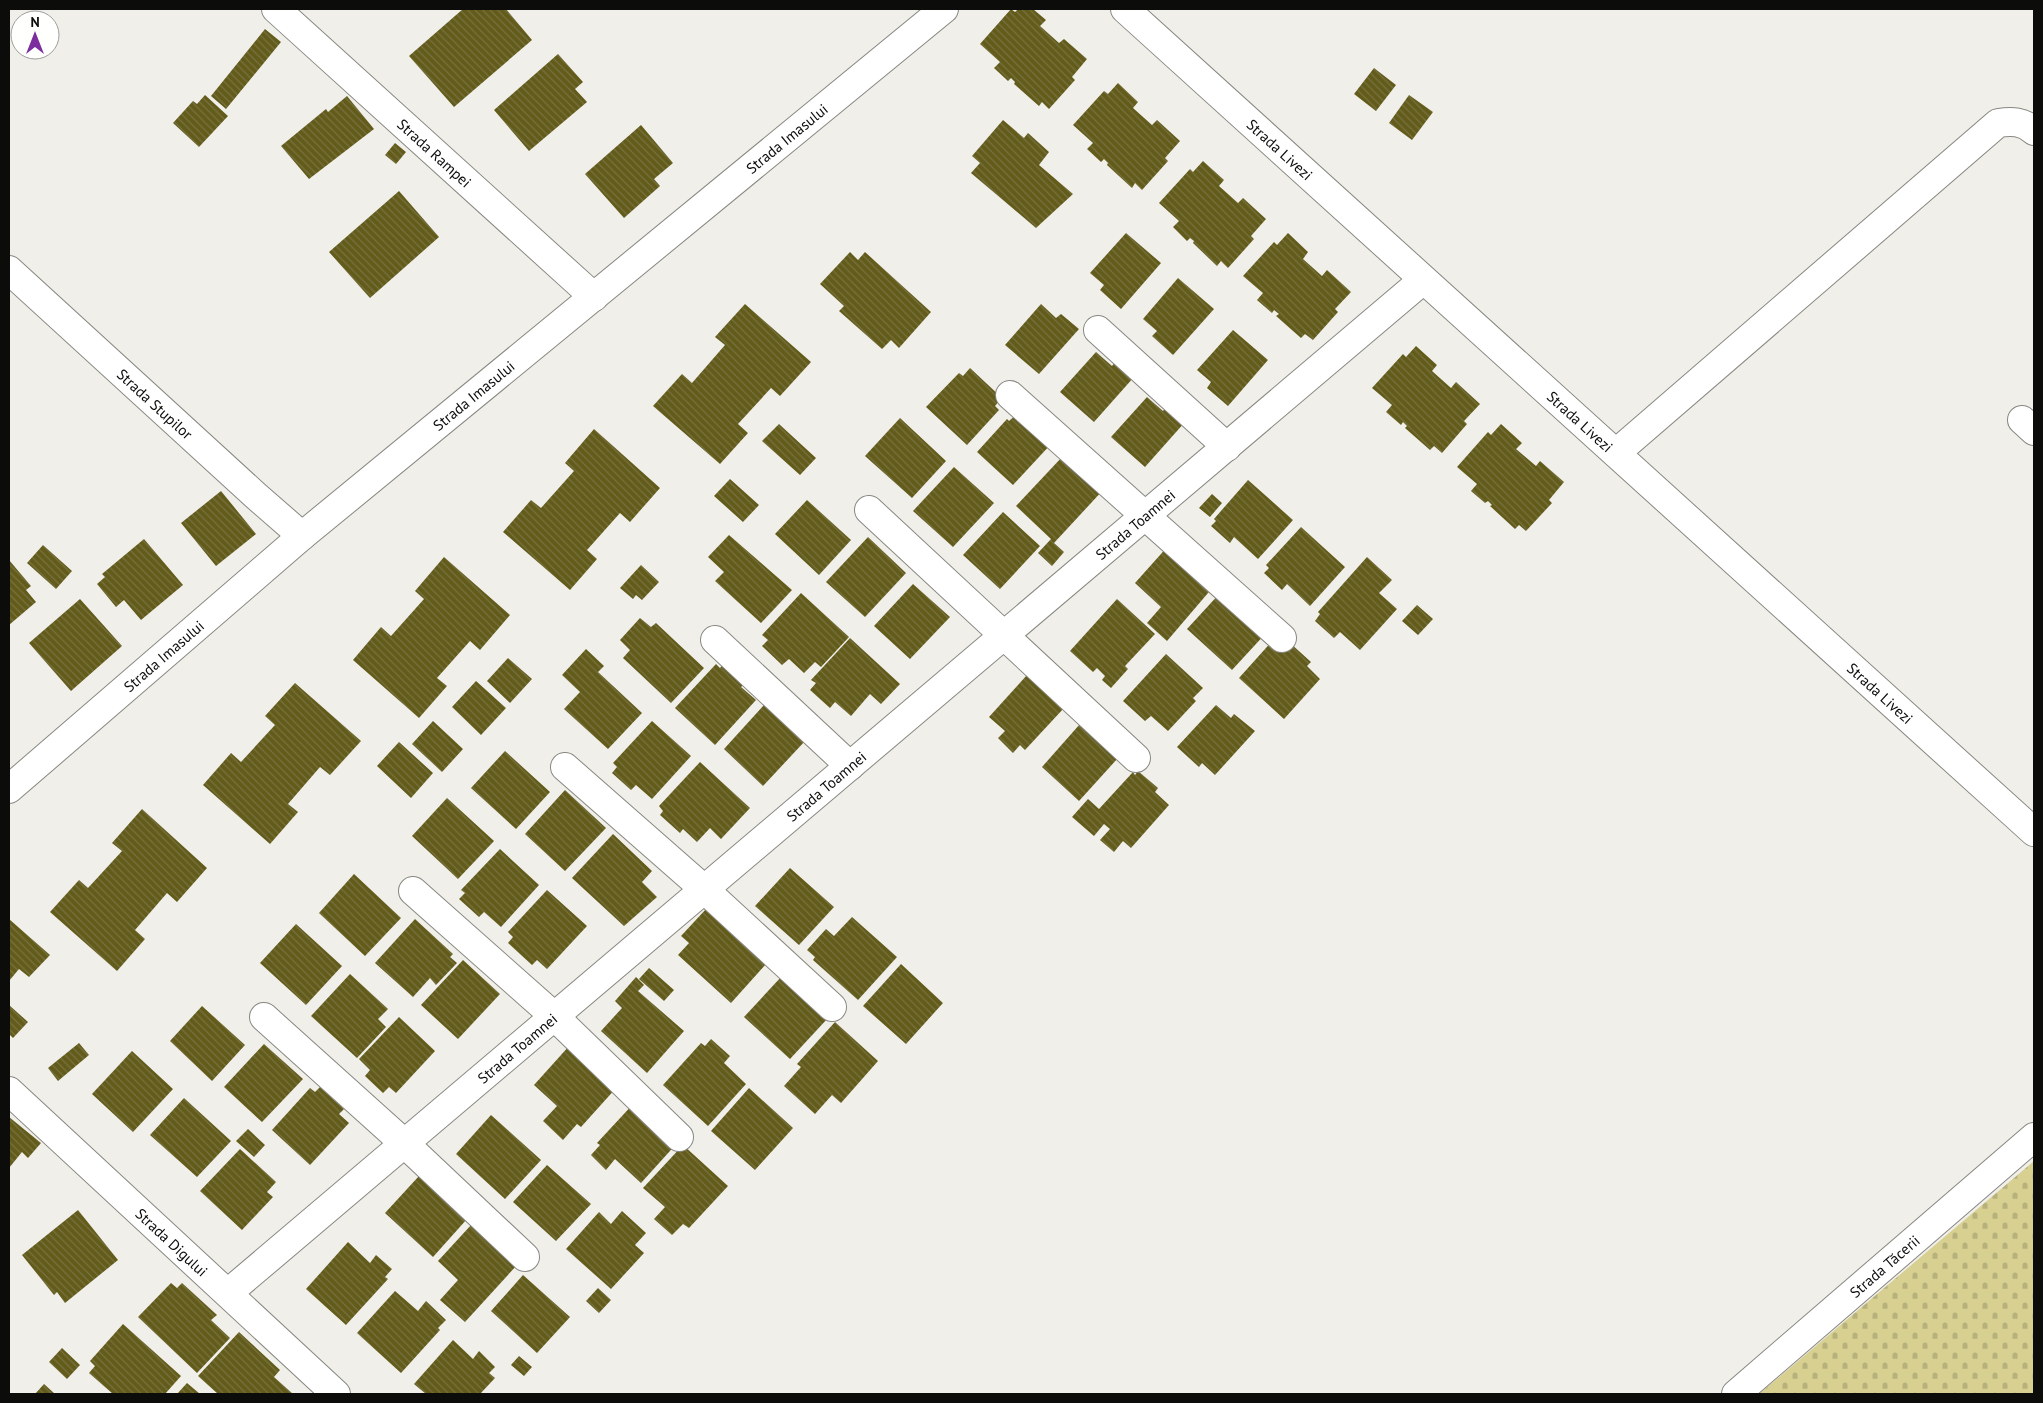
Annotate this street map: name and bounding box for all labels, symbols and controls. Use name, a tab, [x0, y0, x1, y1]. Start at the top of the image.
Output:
north arrow	[10, 10, 60, 60]
text: N	[30, 13, 40, 31]
street label: Strada Imasului	[742, 99, 831, 177]
street label: Strada Rampei	[394, 114, 476, 191]
street label: Strada Livezi	[1243, 115, 1317, 184]
street label: Strada Imasului	[429, 356, 518, 434]
street label: Strada Stupilor	[113, 364, 197, 443]
street label: Strada Livezi	[1543, 386, 1617, 456]
street label: Strada Toamnei	[1091, 485, 1179, 563]
street label: Strada Imasului	[119, 616, 208, 696]
street label: Strada Livezi	[1844, 658, 1917, 728]
street label: Strada Toamnei	[782, 747, 870, 825]
street label: Strada Toamnei	[473, 1009, 561, 1087]
street label: Strada Digului	[132, 1204, 212, 1280]
street label: Strada Tăcerii	[1845, 1231, 1923, 1301]

